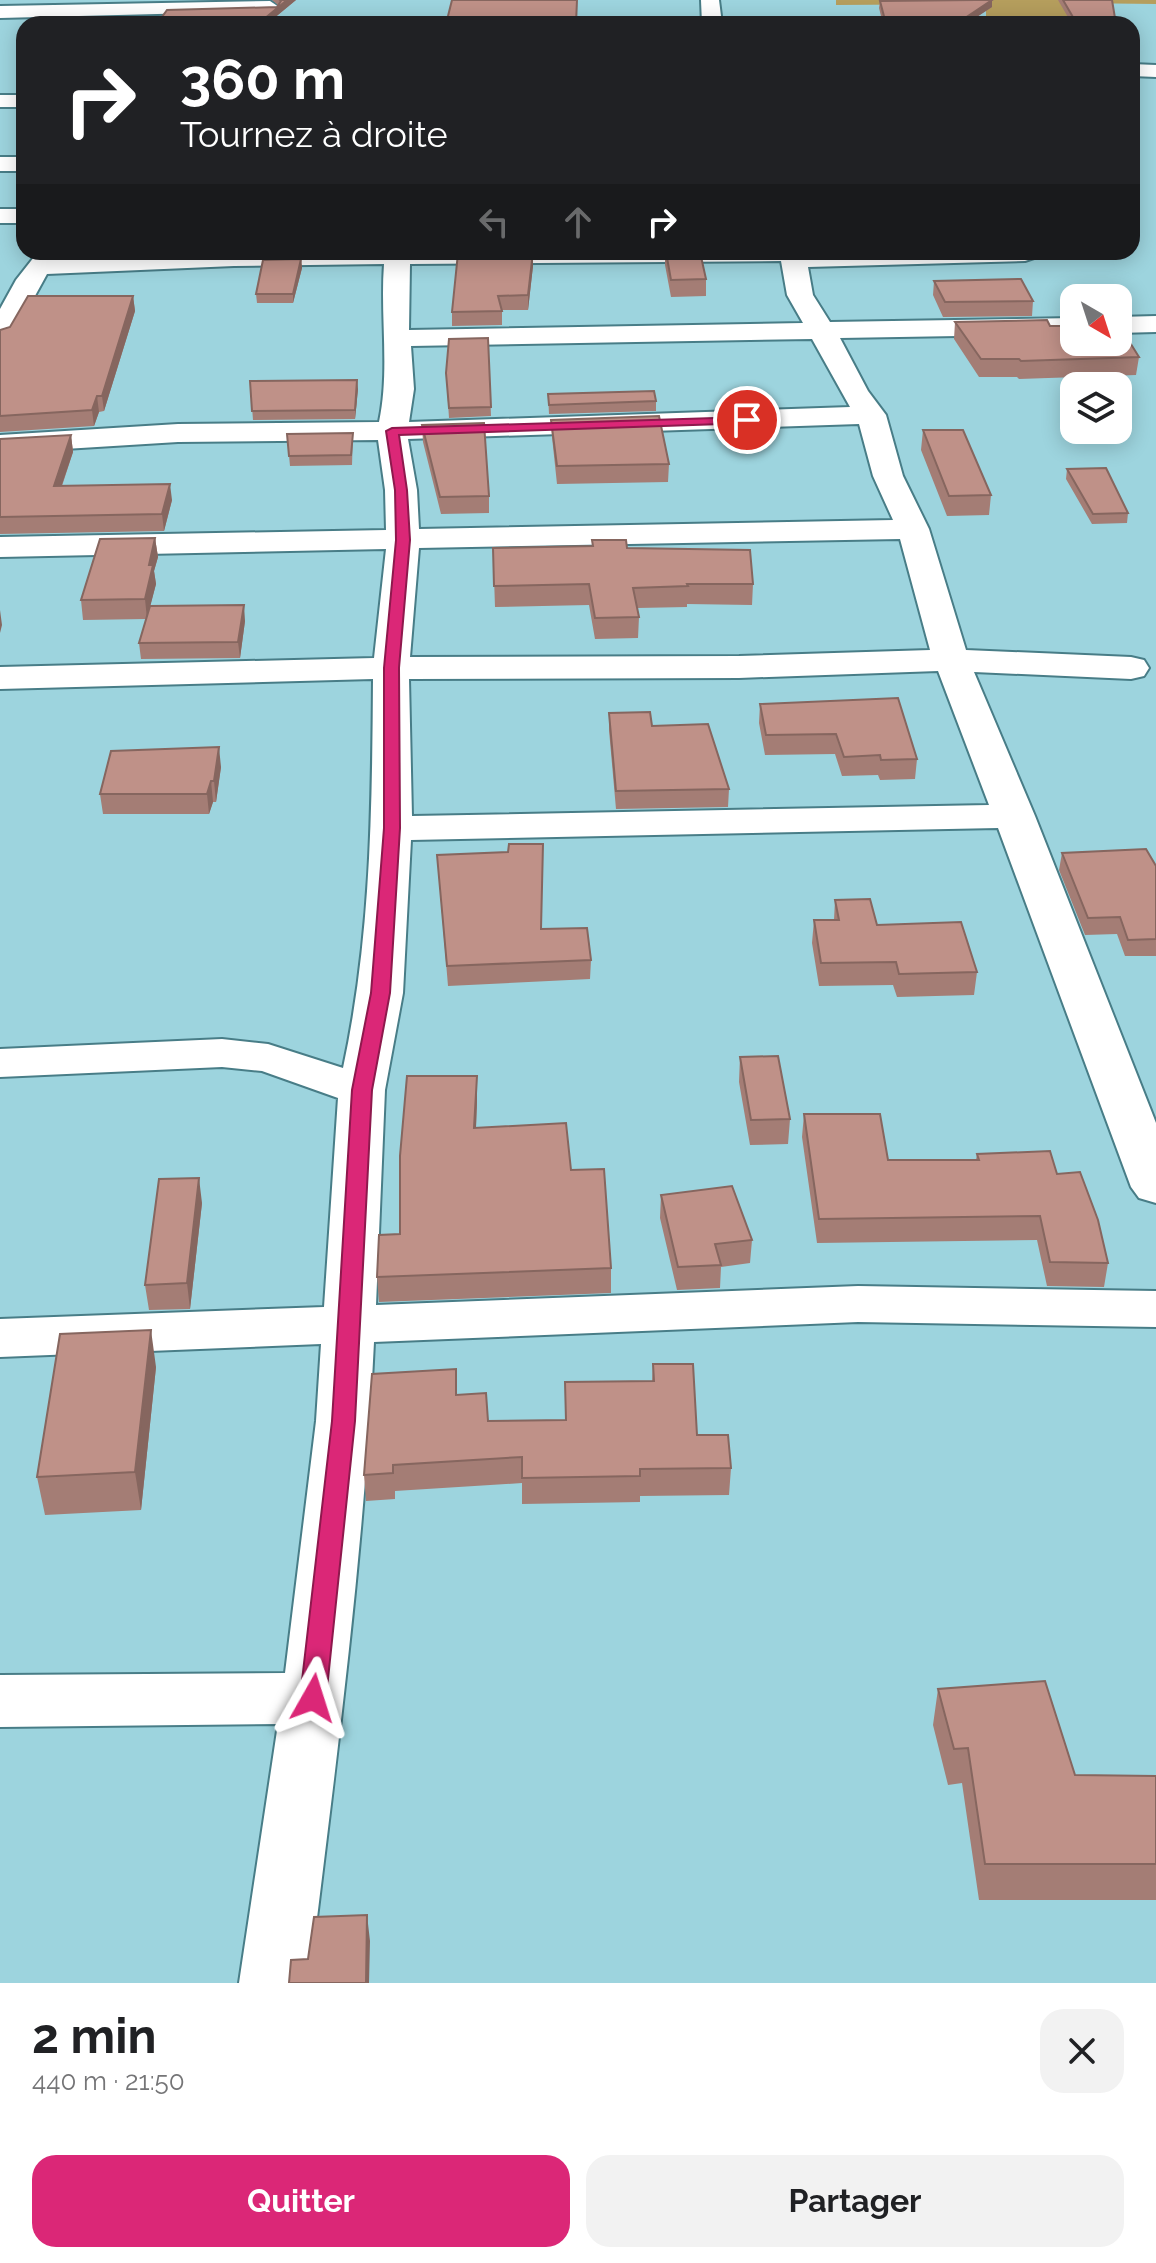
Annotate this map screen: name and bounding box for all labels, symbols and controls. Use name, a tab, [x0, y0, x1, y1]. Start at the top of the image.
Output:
text: 360 m	[180, 46, 345, 112]
icon: right	[48, 48, 152, 152]
text: Tournez à droite	[180, 113, 448, 155]
icon: left	[472, 200, 516, 244]
icon: ahead	[556, 200, 600, 244]
icon: right	[640, 200, 684, 244]
north arrow	[1060, 284, 1132, 356]
map controls	[1060, 284, 1132, 444]
button: layers	[1060, 372, 1132, 444]
pin	[713, 386, 781, 454]
icon: arrive	[725, 398, 769, 442]
position arrow	[271, 1656, 355, 1740]
text: 2 min	[32, 2008, 157, 2064]
button: close	[1040, 2009, 1124, 2093]
text: 440 m · 21:50	[32, 2066, 185, 2096]
button: Quitter	[32, 2155, 570, 2247]
button: Partager	[586, 2155, 1124, 2247]

